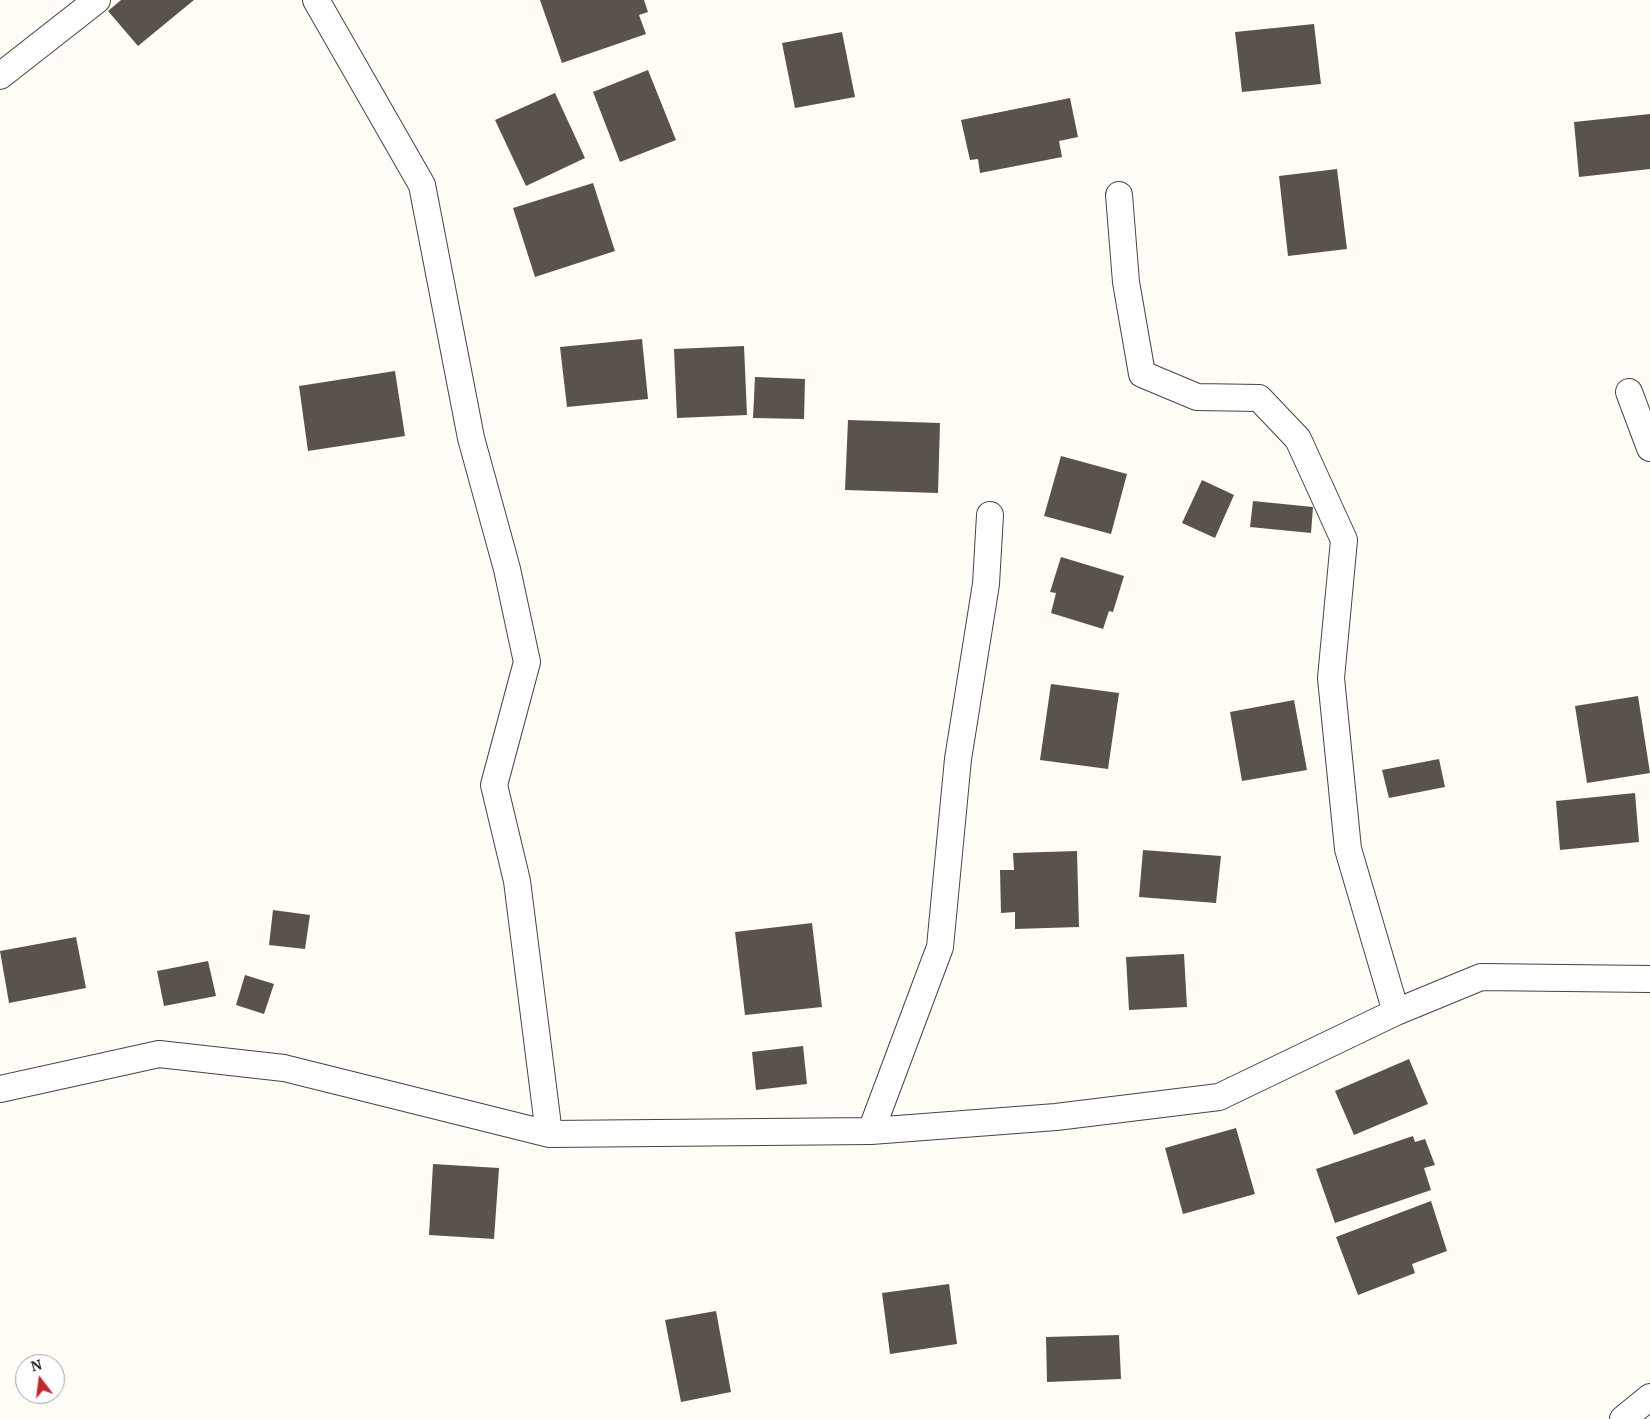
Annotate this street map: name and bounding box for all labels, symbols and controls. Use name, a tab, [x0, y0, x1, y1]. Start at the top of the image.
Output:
north arrow	[15, 1354, 65, 1404]
text: N	[29, 1354, 44, 1376]

